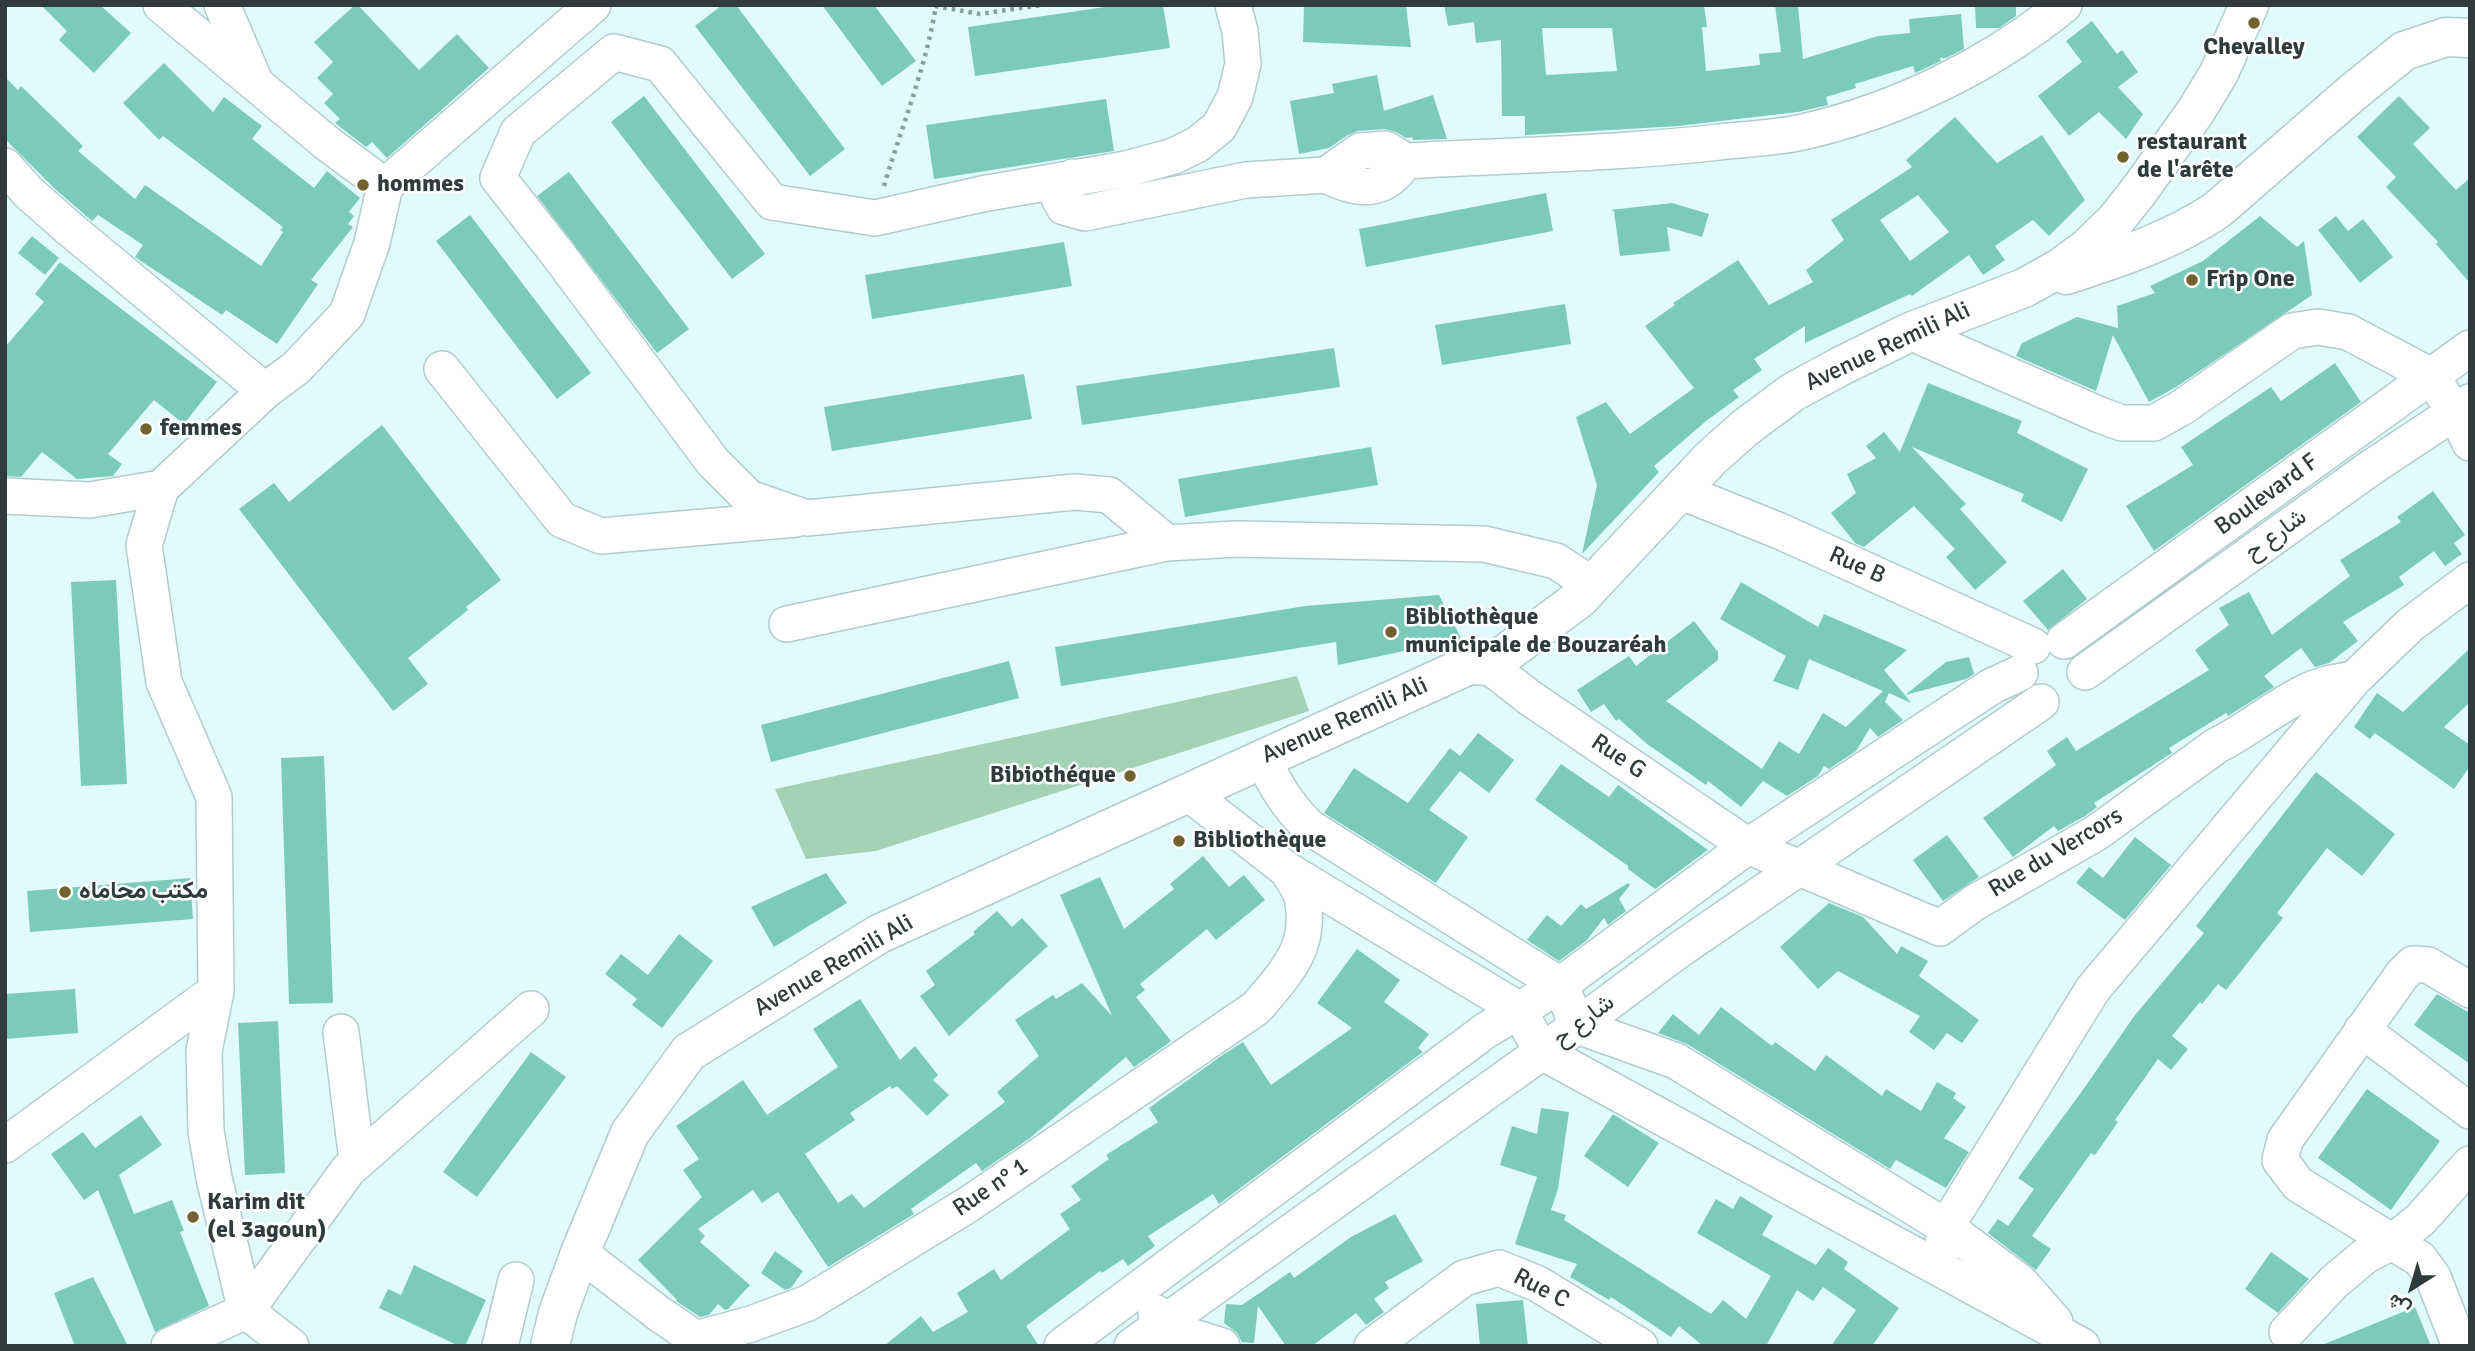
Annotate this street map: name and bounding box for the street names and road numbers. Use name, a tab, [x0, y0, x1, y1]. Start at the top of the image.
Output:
street label: Avenue Remili Ali	[1801, 296, 1975, 398]
street label: Boulevard F	[2210, 448, 2324, 542]
street label: شارع ح	[2239, 503, 2313, 567]
street label: Rue B	[1824, 541, 1890, 591]
street label: Avenue Remili Ali	[1258, 672, 1432, 770]
street label: Rue G	[1585, 728, 1651, 786]
street label: Rue du Vercors	[1984, 802, 2128, 904]
street label: Avenue Remili Ali	[749, 909, 919, 1023]
street label: شارع ح	[1548, 989, 1620, 1053]
street label: Rue n° 1	[948, 1152, 1034, 1224]
street label: Rue C	[1508, 1263, 1574, 1315]

